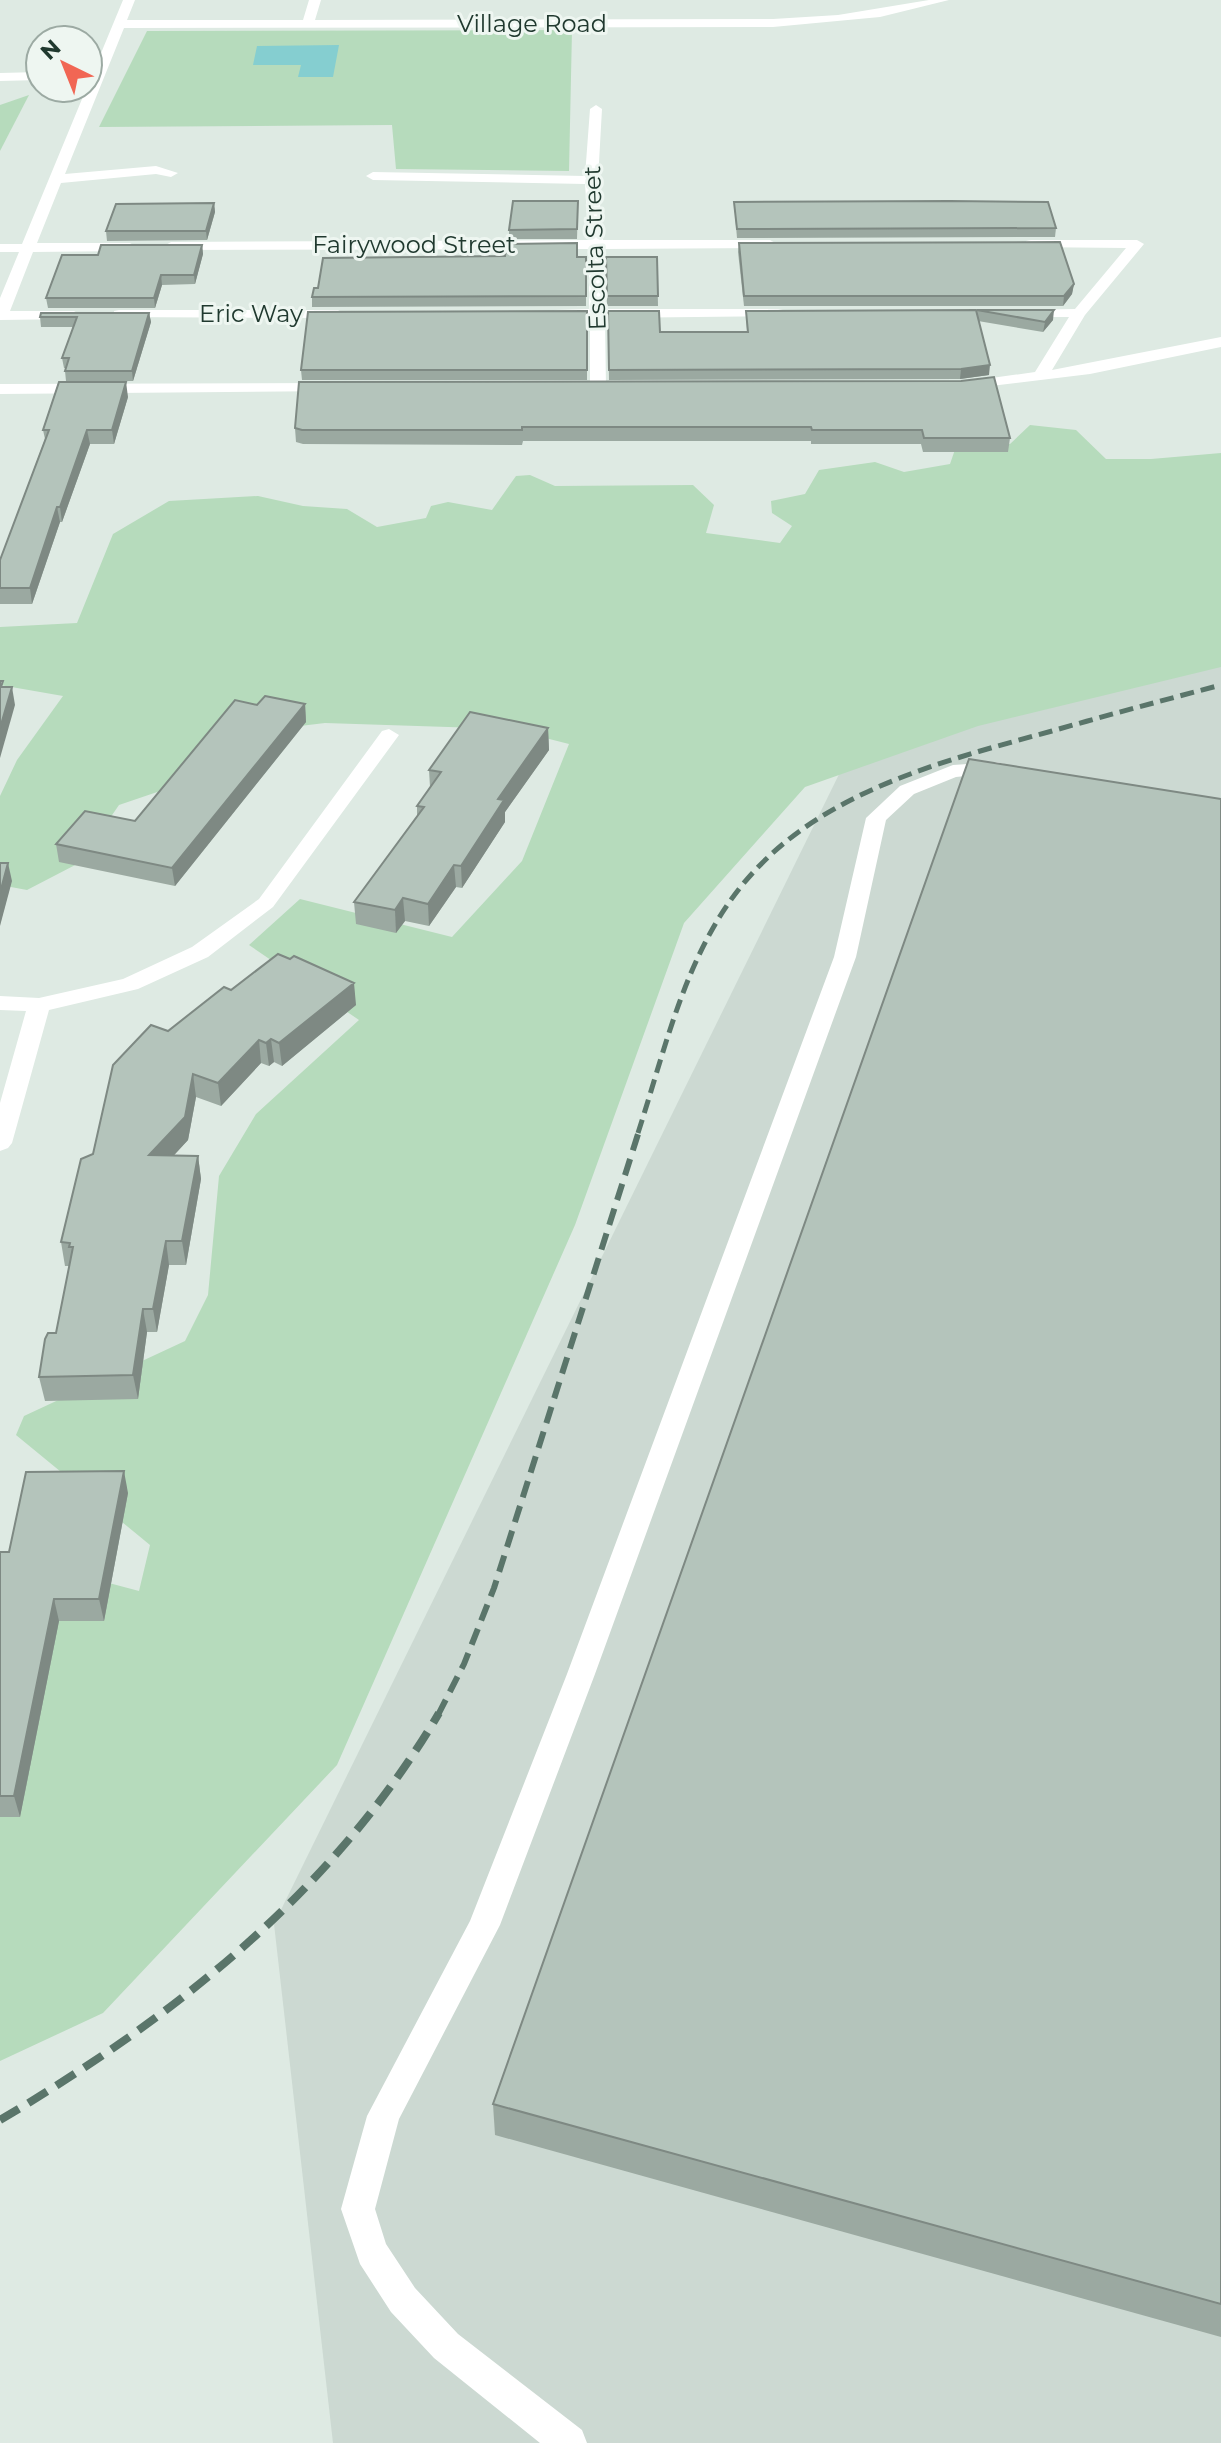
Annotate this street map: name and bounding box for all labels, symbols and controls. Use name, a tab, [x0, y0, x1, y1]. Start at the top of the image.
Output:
street label: Village Road	[457, 9, 607, 38]
north arrow	[24, 24, 104, 104]
text: N	[35, 34, 66, 66]
street label: Escolta Street	[577, 165, 612, 331]
street label: Fairywood Street	[312, 230, 516, 259]
street label: Eric Way	[199, 299, 303, 328]

